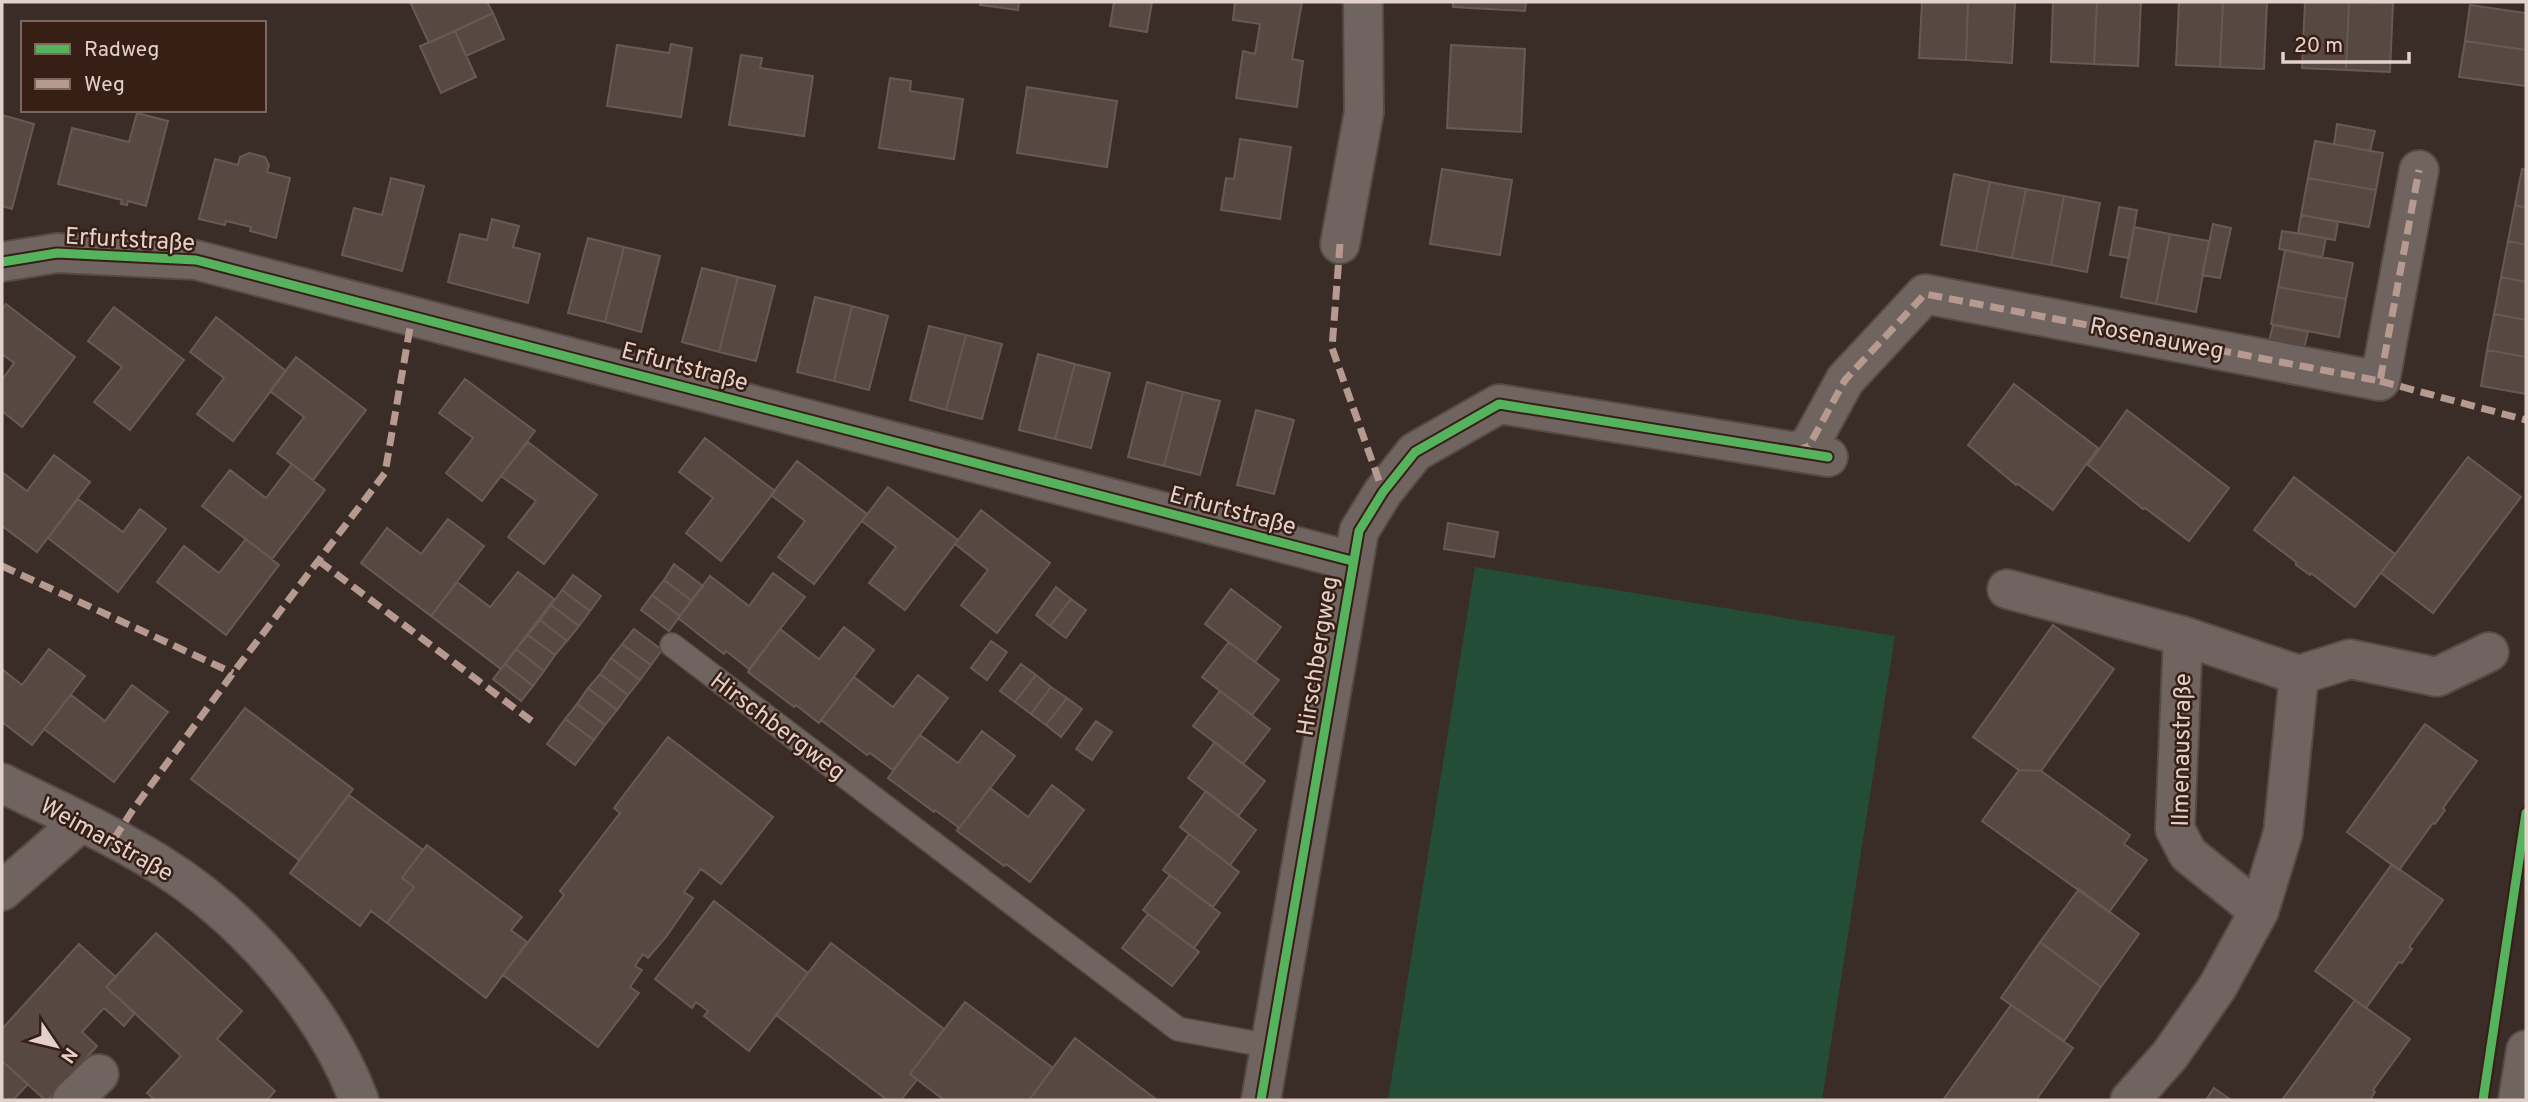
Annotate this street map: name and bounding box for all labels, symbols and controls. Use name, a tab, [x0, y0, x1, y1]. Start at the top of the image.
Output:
legend	[21, 21, 266, 112]
scale bar	[2283, 21, 2409, 65]
text: 20 m	[2294, 33, 2343, 60]
text: Radweg	[84, 37, 159, 64]
text: Weg	[84, 72, 125, 99]
street label: Erfurtstraße	[64, 223, 196, 259]
street label: Rosenauweg	[2087, 312, 2226, 368]
street label: Erfurtstraße	[618, 337, 751, 399]
street label: Erfurtstraße	[1166, 481, 1299, 543]
street label: Hirschbergweg	[1292, 574, 1346, 738]
street label: Hirschbergweg	[703, 667, 850, 788]
street label: Ilmenaustraße	[2167, 673, 2199, 827]
street label: Weimarstraße	[34, 792, 178, 890]
north arrow	[21, 1011, 91, 1081]
text: N	[55, 1042, 82, 1067]

